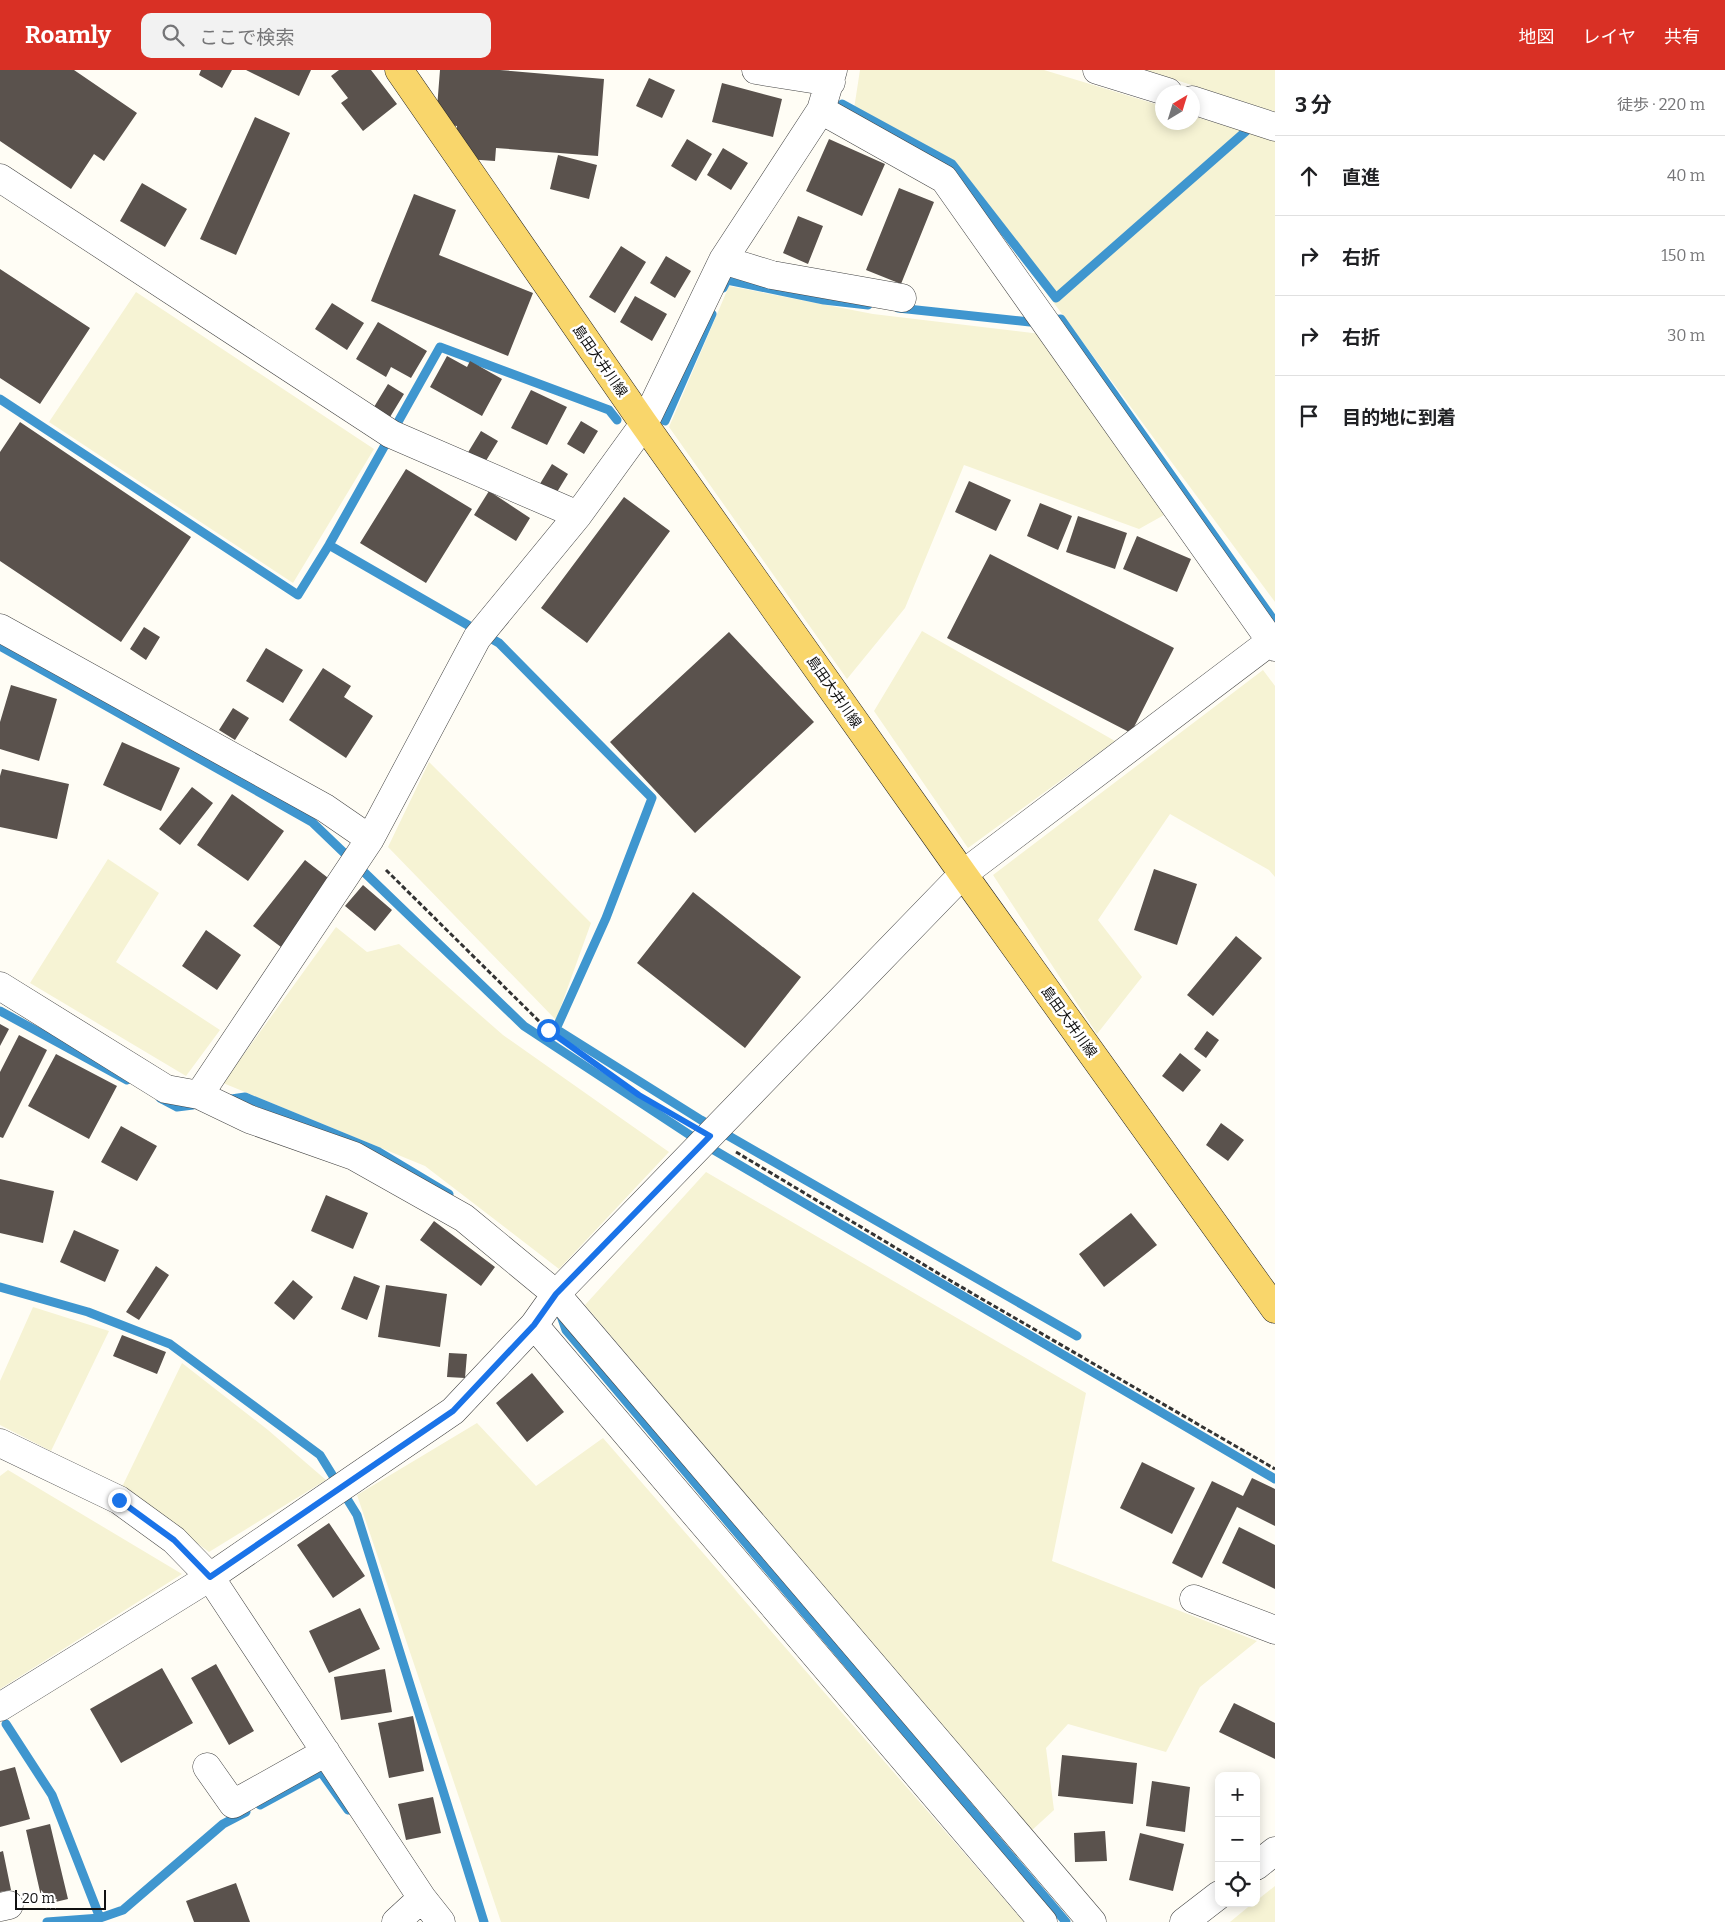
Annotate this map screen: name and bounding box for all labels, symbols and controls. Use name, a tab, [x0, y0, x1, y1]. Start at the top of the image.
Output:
search box	[141, 13, 491, 58]
text: Roamly	[25, 21, 111, 49]
icon: search	[159, 21, 187, 49]
text: ここで検索	[199, 26, 294, 49]
text: 地図	[1519, 26, 1555, 48]
text: レイヤ	[1583, 26, 1636, 48]
text: 共有	[1664, 26, 1700, 48]
north arrow	[1155, 85, 1200, 130]
text: 3 分	[1295, 92, 1332, 118]
text: 徒歩 · 220 m	[1617, 95, 1705, 114]
icon: ahead	[1295, 162, 1323, 190]
text: 直進	[1342, 166, 1380, 189]
text: 40 m	[1667, 166, 1705, 185]
icon: right	[1295, 242, 1323, 270]
text: 右折	[1342, 246, 1380, 269]
text: 150 m	[1661, 246, 1705, 265]
street label: 島田大井川線	[569, 322, 631, 400]
icon: right	[1295, 322, 1323, 350]
text: 右折	[1342, 326, 1380, 349]
text: 30 m	[1667, 326, 1705, 345]
icon: arrive	[1295, 402, 1323, 430]
text: 目的地に到着	[1342, 406, 1456, 429]
street label: 島田大井川線	[803, 653, 865, 731]
street label: 島田大井川線	[1037, 983, 1101, 1061]
route start	[537, 1019, 560, 1042]
route end	[108, 1489, 131, 1512]
map controls	[1215, 1772, 1260, 1907]
button: +	[1215, 1772, 1260, 1817]
button: −	[1215, 1817, 1260, 1862]
button: locate	[1215, 1862, 1260, 1907]
scale bar	[15, 1887, 106, 1910]
text: 20 m	[22, 1890, 55, 1907]

